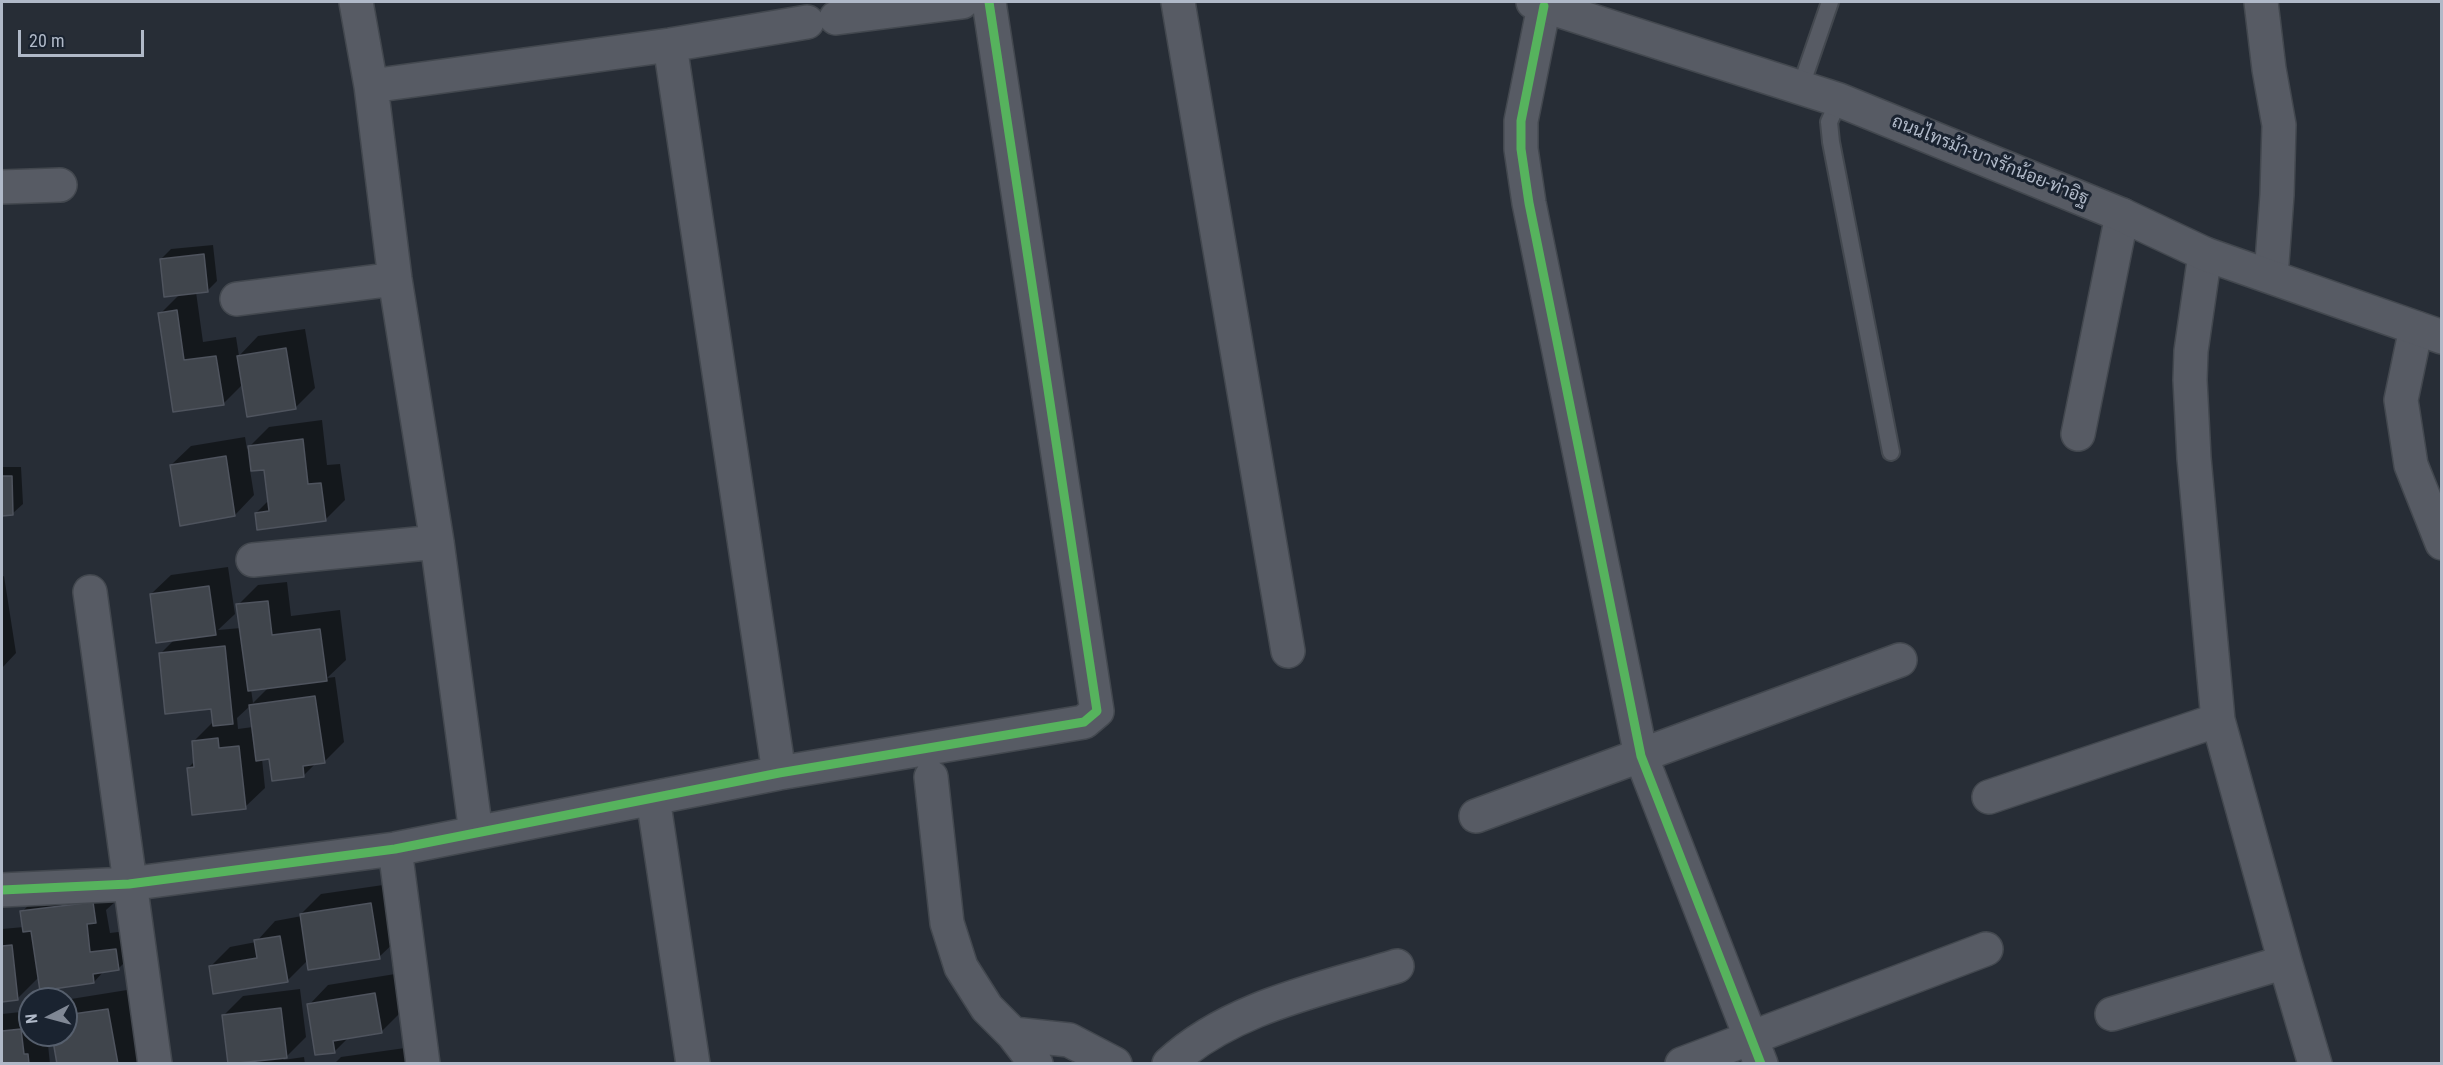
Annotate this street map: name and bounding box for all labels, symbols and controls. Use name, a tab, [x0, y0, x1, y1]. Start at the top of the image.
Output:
scale bar	[21, 18, 147, 56]
text: 20 m	[29, 30, 64, 51]
street label: ถนนไทรม้า-บางรักน้อย-ท่าอิฐ	[1888, 112, 2092, 210]
north arrow	[18, 987, 78, 1047]
text: N	[22, 1013, 42, 1025]

